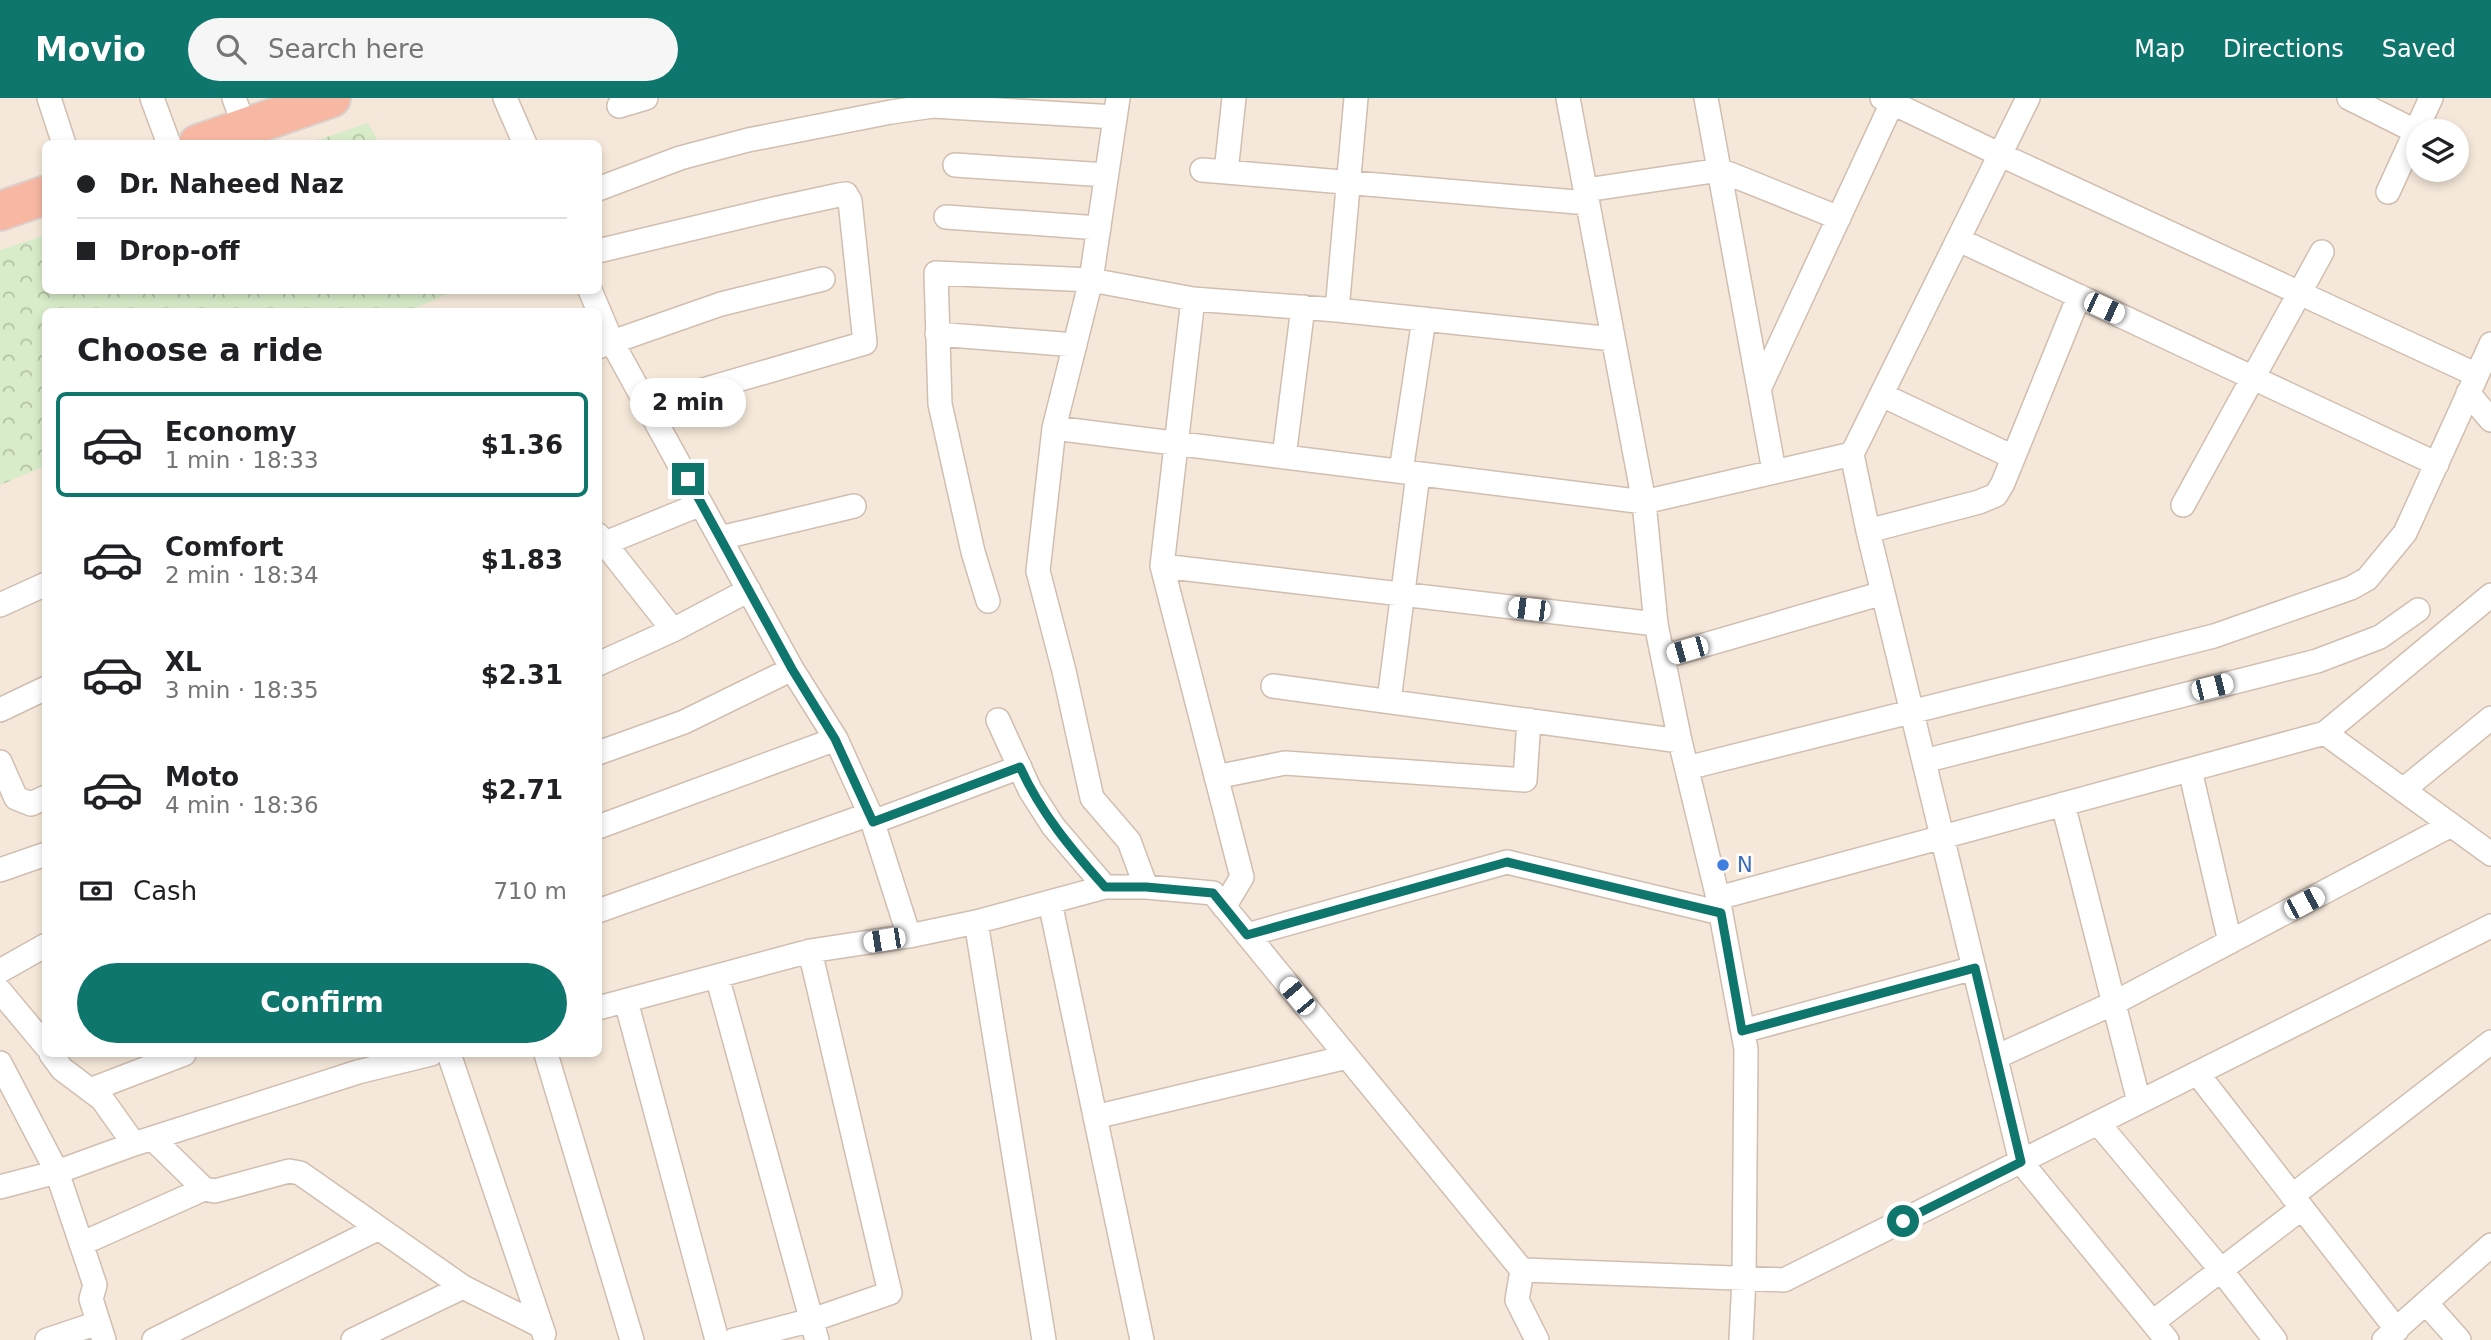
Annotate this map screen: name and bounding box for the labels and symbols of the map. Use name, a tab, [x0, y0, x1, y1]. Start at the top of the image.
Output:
car	[2081, 290, 2128, 326]
callout: 2 min	[630, 378, 746, 426]
route end	[672, 463, 704, 495]
car	[1507, 596, 1552, 622]
car	[1664, 634, 1711, 666]
car	[2190, 672, 2235, 702]
place label: N	[1737, 853, 1753, 877]
marker: N	[1715, 857, 1731, 873]
car	[2281, 884, 2328, 922]
car	[862, 926, 907, 954]
car	[1276, 973, 1319, 1019]
route start	[1887, 1205, 1919, 1237]

